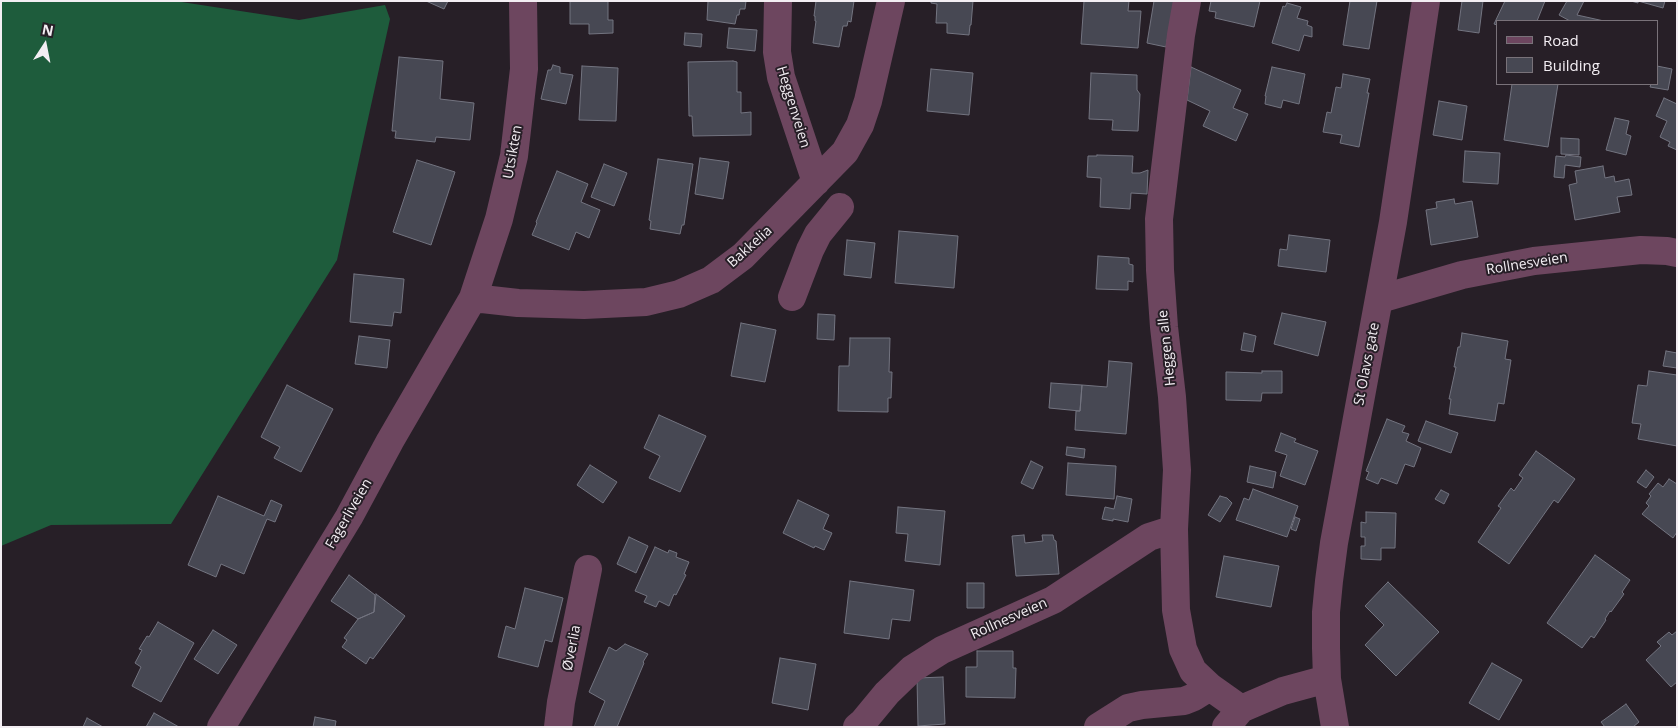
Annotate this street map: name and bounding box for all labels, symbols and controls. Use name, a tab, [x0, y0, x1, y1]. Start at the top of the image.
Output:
text: N	[41, 19, 55, 40]
north arrow	[20, 20, 70, 70]
legend	[1496, 20, 1658, 85]
text: Road	[1543, 30, 1579, 50]
text: Building	[1543, 55, 1600, 75]
street label: Heggenveien	[773, 64, 813, 150]
street label: Utsikten	[500, 124, 526, 180]
street label: Bakkelia	[724, 223, 776, 271]
street label: Rollnesveien	[1485, 249, 1569, 279]
street label: Heggen alle	[1155, 309, 1179, 387]
street label: St Olavs gate	[1351, 321, 1383, 407]
street label: Fagerliveien	[322, 476, 376, 552]
street label: Rollnesveien	[968, 595, 1050, 643]
street label: Øverlia	[559, 624, 585, 672]

